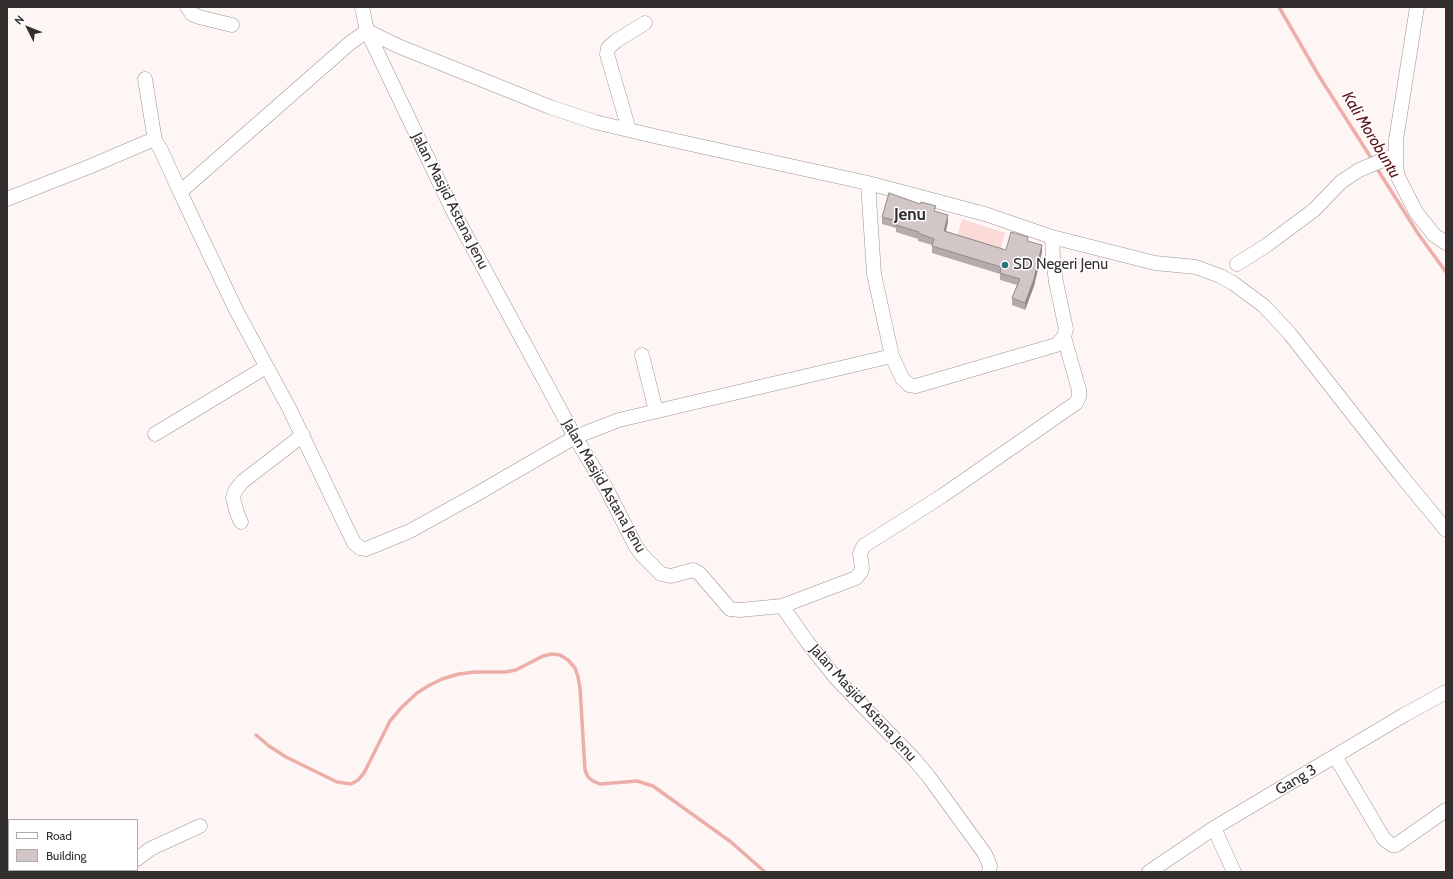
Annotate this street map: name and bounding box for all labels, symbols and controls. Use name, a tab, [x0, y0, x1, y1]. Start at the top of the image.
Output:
north arrow	[8, 8, 48, 48]
text: N	[11, 12, 27, 28]
water label: Kali Morobuntu	[1338, 88, 1404, 182]
street label: Jalan Masjid Astana Jenu	[408, 130, 492, 272]
district label: Jenu	[894, 205, 926, 225]
place label: SD Negeri Jenu	[1013, 256, 1108, 274]
marker: SD Negeri Jenu	[1000, 260, 1010, 270]
street label: Jalan Masjid Astana Jenu	[558, 416, 650, 556]
street label: Jalan Masjid Astana Jenu	[806, 641, 920, 765]
street label: Gang 3	[1272, 761, 1320, 799]
legend	[8, 819, 138, 871]
text: Road	[46, 828, 72, 843]
text: Building	[46, 848, 87, 863]

